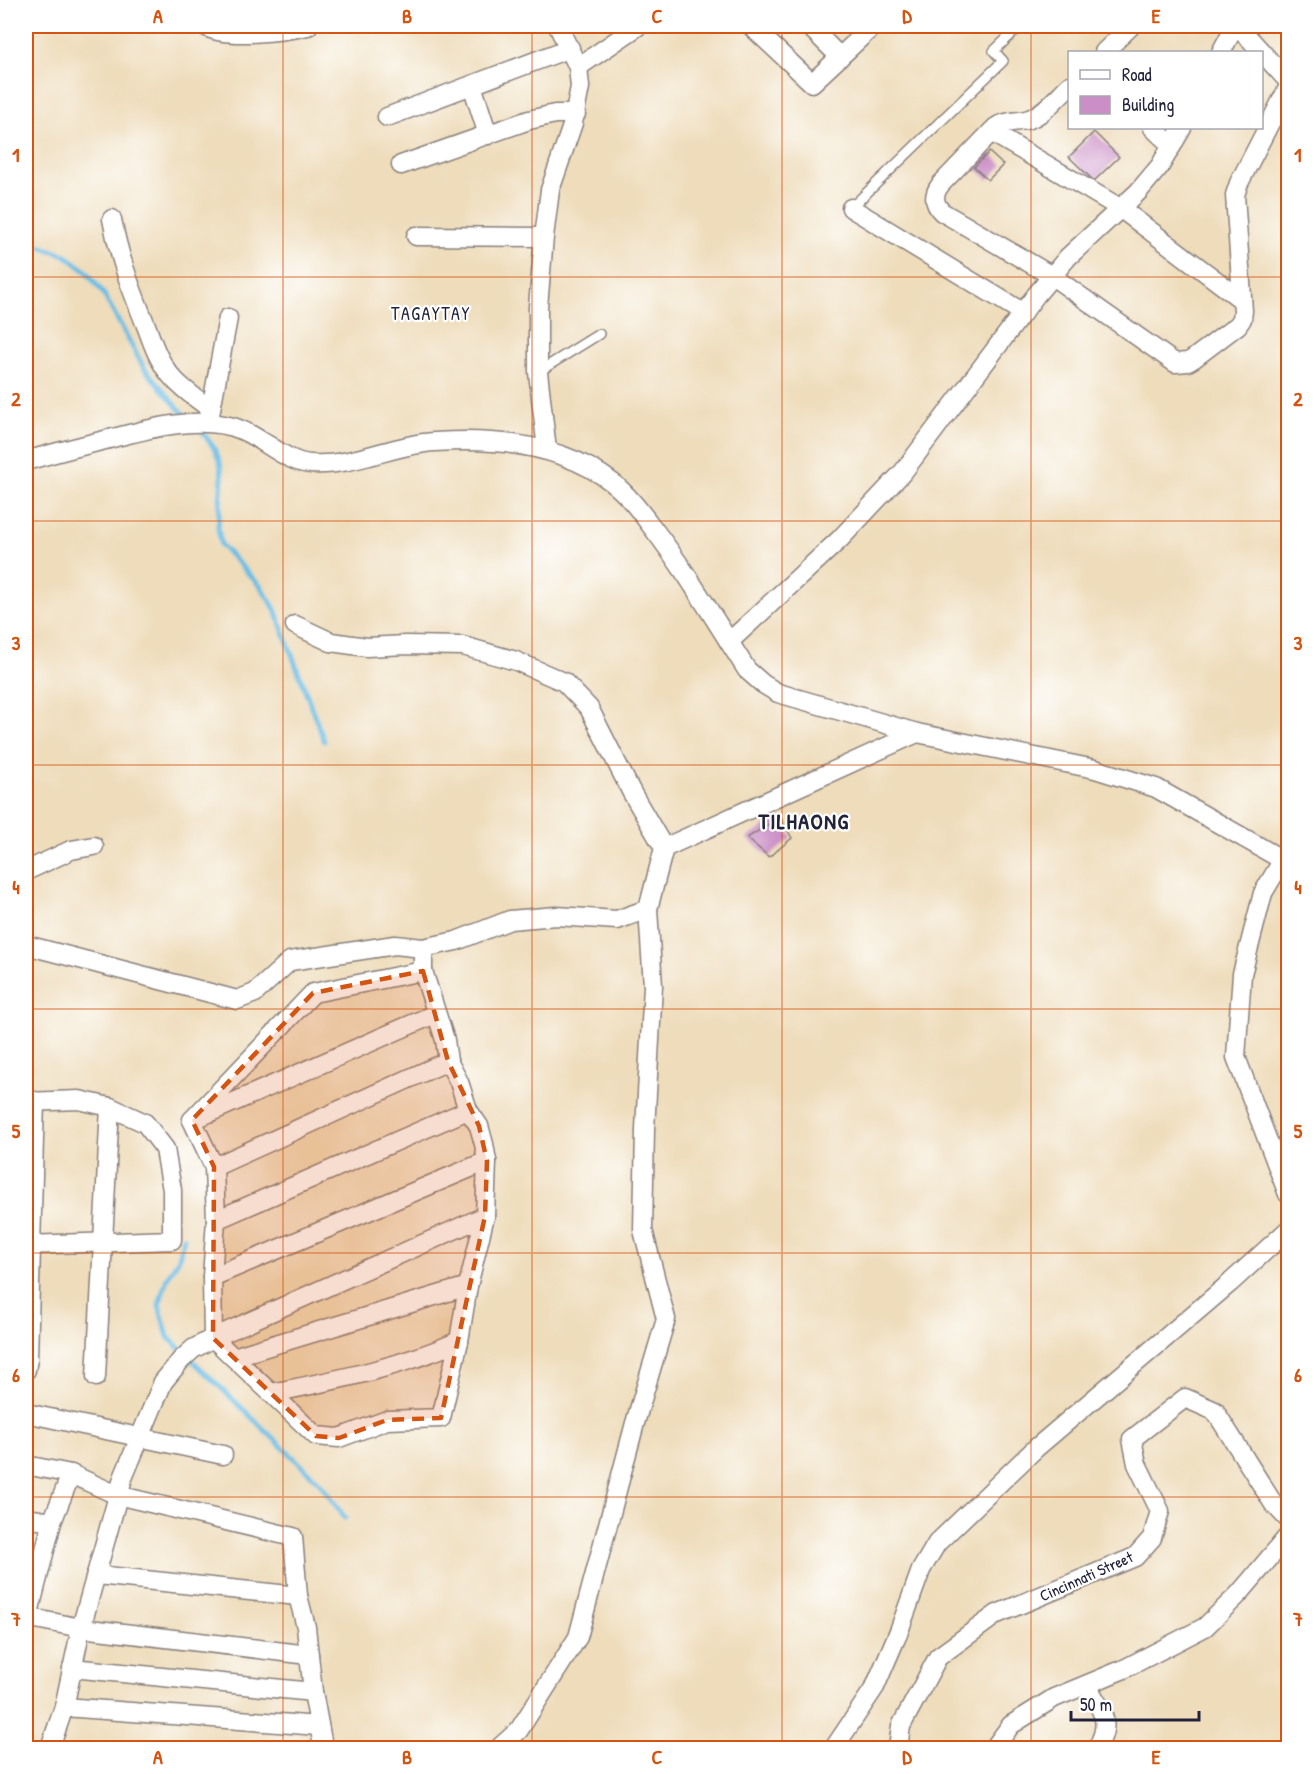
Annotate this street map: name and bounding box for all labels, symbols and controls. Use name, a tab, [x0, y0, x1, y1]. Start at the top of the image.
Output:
text: A	[153, 2, 163, 29]
text: B	[402, 2, 412, 29]
text: C	[652, 2, 663, 29]
text: D	[902, 2, 912, 29]
text: E	[1152, 2, 1161, 29]
legend	[1068, 51, 1263, 129]
text: Road	[1122, 62, 1152, 87]
text: Building	[1122, 92, 1174, 117]
text: 1	[12, 141, 20, 168]
text: 1	[1294, 141, 1302, 168]
district label: TAGAYTAY	[391, 301, 471, 326]
text: 2	[11, 385, 21, 412]
text: 2	[1293, 385, 1303, 412]
text: 3	[12, 629, 21, 656]
text: 3	[1294, 629, 1303, 656]
district label: TILHAONG	[757, 806, 850, 836]
text: 4	[12, 873, 20, 900]
text: 4	[1294, 873, 1302, 900]
text: 5	[12, 1117, 21, 1144]
text: 5	[1294, 1117, 1303, 1144]
text: 6	[12, 1361, 20, 1388]
text: 6	[1294, 1361, 1302, 1388]
street label: Cincinnati Street	[1036, 1545, 1137, 1606]
text: 7	[10, 1605, 21, 1632]
text: 7	[1292, 1605, 1303, 1632]
scale bar	[1071, 1684, 1198, 1722]
text: 50 m	[1080, 1692, 1112, 1717]
text: A	[153, 1743, 163, 1770]
text: B	[402, 1743, 412, 1770]
text: C	[652, 1743, 663, 1770]
text: D	[902, 1743, 912, 1770]
text: E	[1152, 1743, 1161, 1770]

